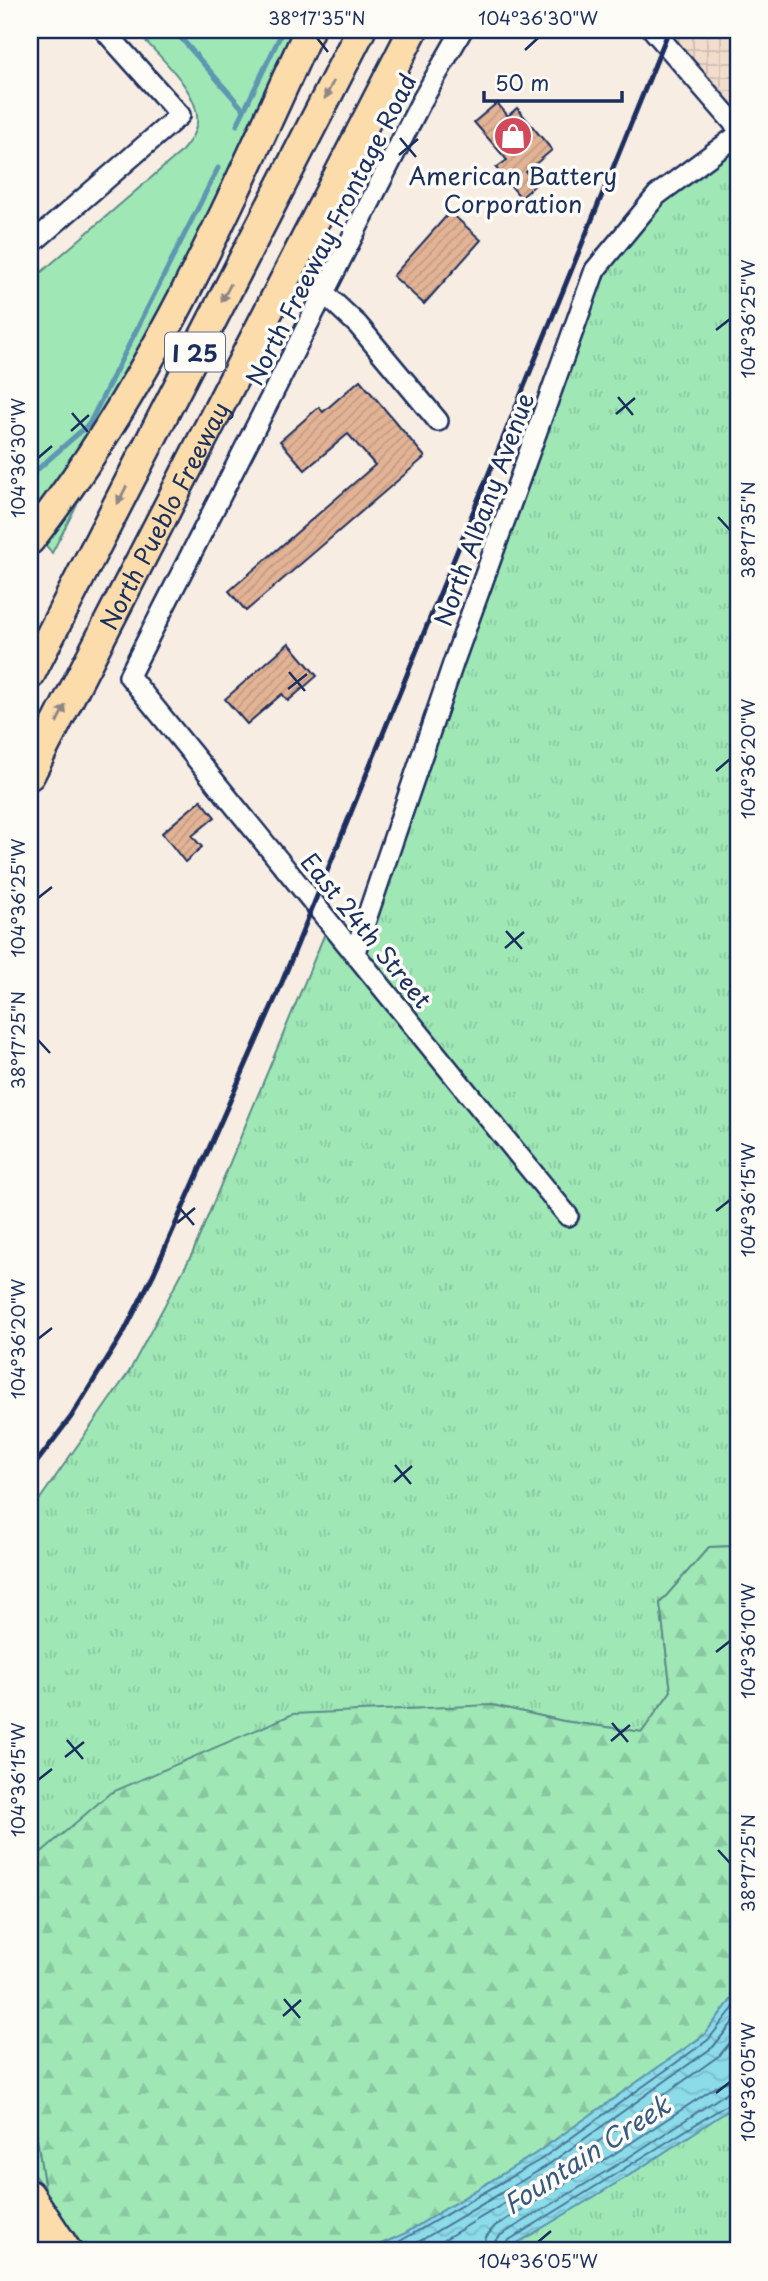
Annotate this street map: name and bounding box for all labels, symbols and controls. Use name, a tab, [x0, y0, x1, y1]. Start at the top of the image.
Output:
text: 38°17'35"N	[268, 4, 366, 31]
text: 104°36'30"W	[478, 4, 598, 31]
scale bar	[484, 60, 623, 104]
text: 50 m	[495, 66, 549, 98]
street label: North Freeway Frontage Road	[236, 67, 424, 391]
one-way arrow	[324, 81, 336, 101]
shop icon: American Battery Corporation	[492, 115, 534, 157]
place label: American Battery Corporation	[409, 157, 617, 221]
text: 104°36'25"W	[734, 259, 761, 378]
one-way arrow	[220, 283, 231, 303]
road number: I 25	[165, 332, 225, 372]
street label: North Albany Avenue	[424, 387, 542, 631]
street label: North Pueblo Freeway	[90, 395, 237, 636]
text: 104°36'30"W	[4, 398, 31, 518]
text: 38°17'35"N	[734, 481, 761, 579]
one-way arrow	[116, 485, 127, 505]
text: 104°36'20"W	[734, 698, 761, 819]
one-way arrow	[55, 704, 66, 724]
text: 104°36'25"W	[4, 838, 31, 957]
street label: East 24th Street	[293, 844, 441, 1016]
text: 38°17'25"N	[4, 991, 31, 1089]
text: 104°36'15"W	[734, 1142, 761, 1257]
text: 104°36'20"W	[4, 1278, 31, 1399]
text: 104°36'10"W	[734, 1582, 761, 1699]
text: 104°36'15"W	[4, 1722, 31, 1837]
text: 38°17'25"N	[734, 1814, 761, 1912]
text: 104°36'05"W	[734, 2022, 761, 2142]
water label: Fountain Creek	[495, 2085, 678, 2223]
text: 104°36'05"W	[478, 2247, 598, 2274]

